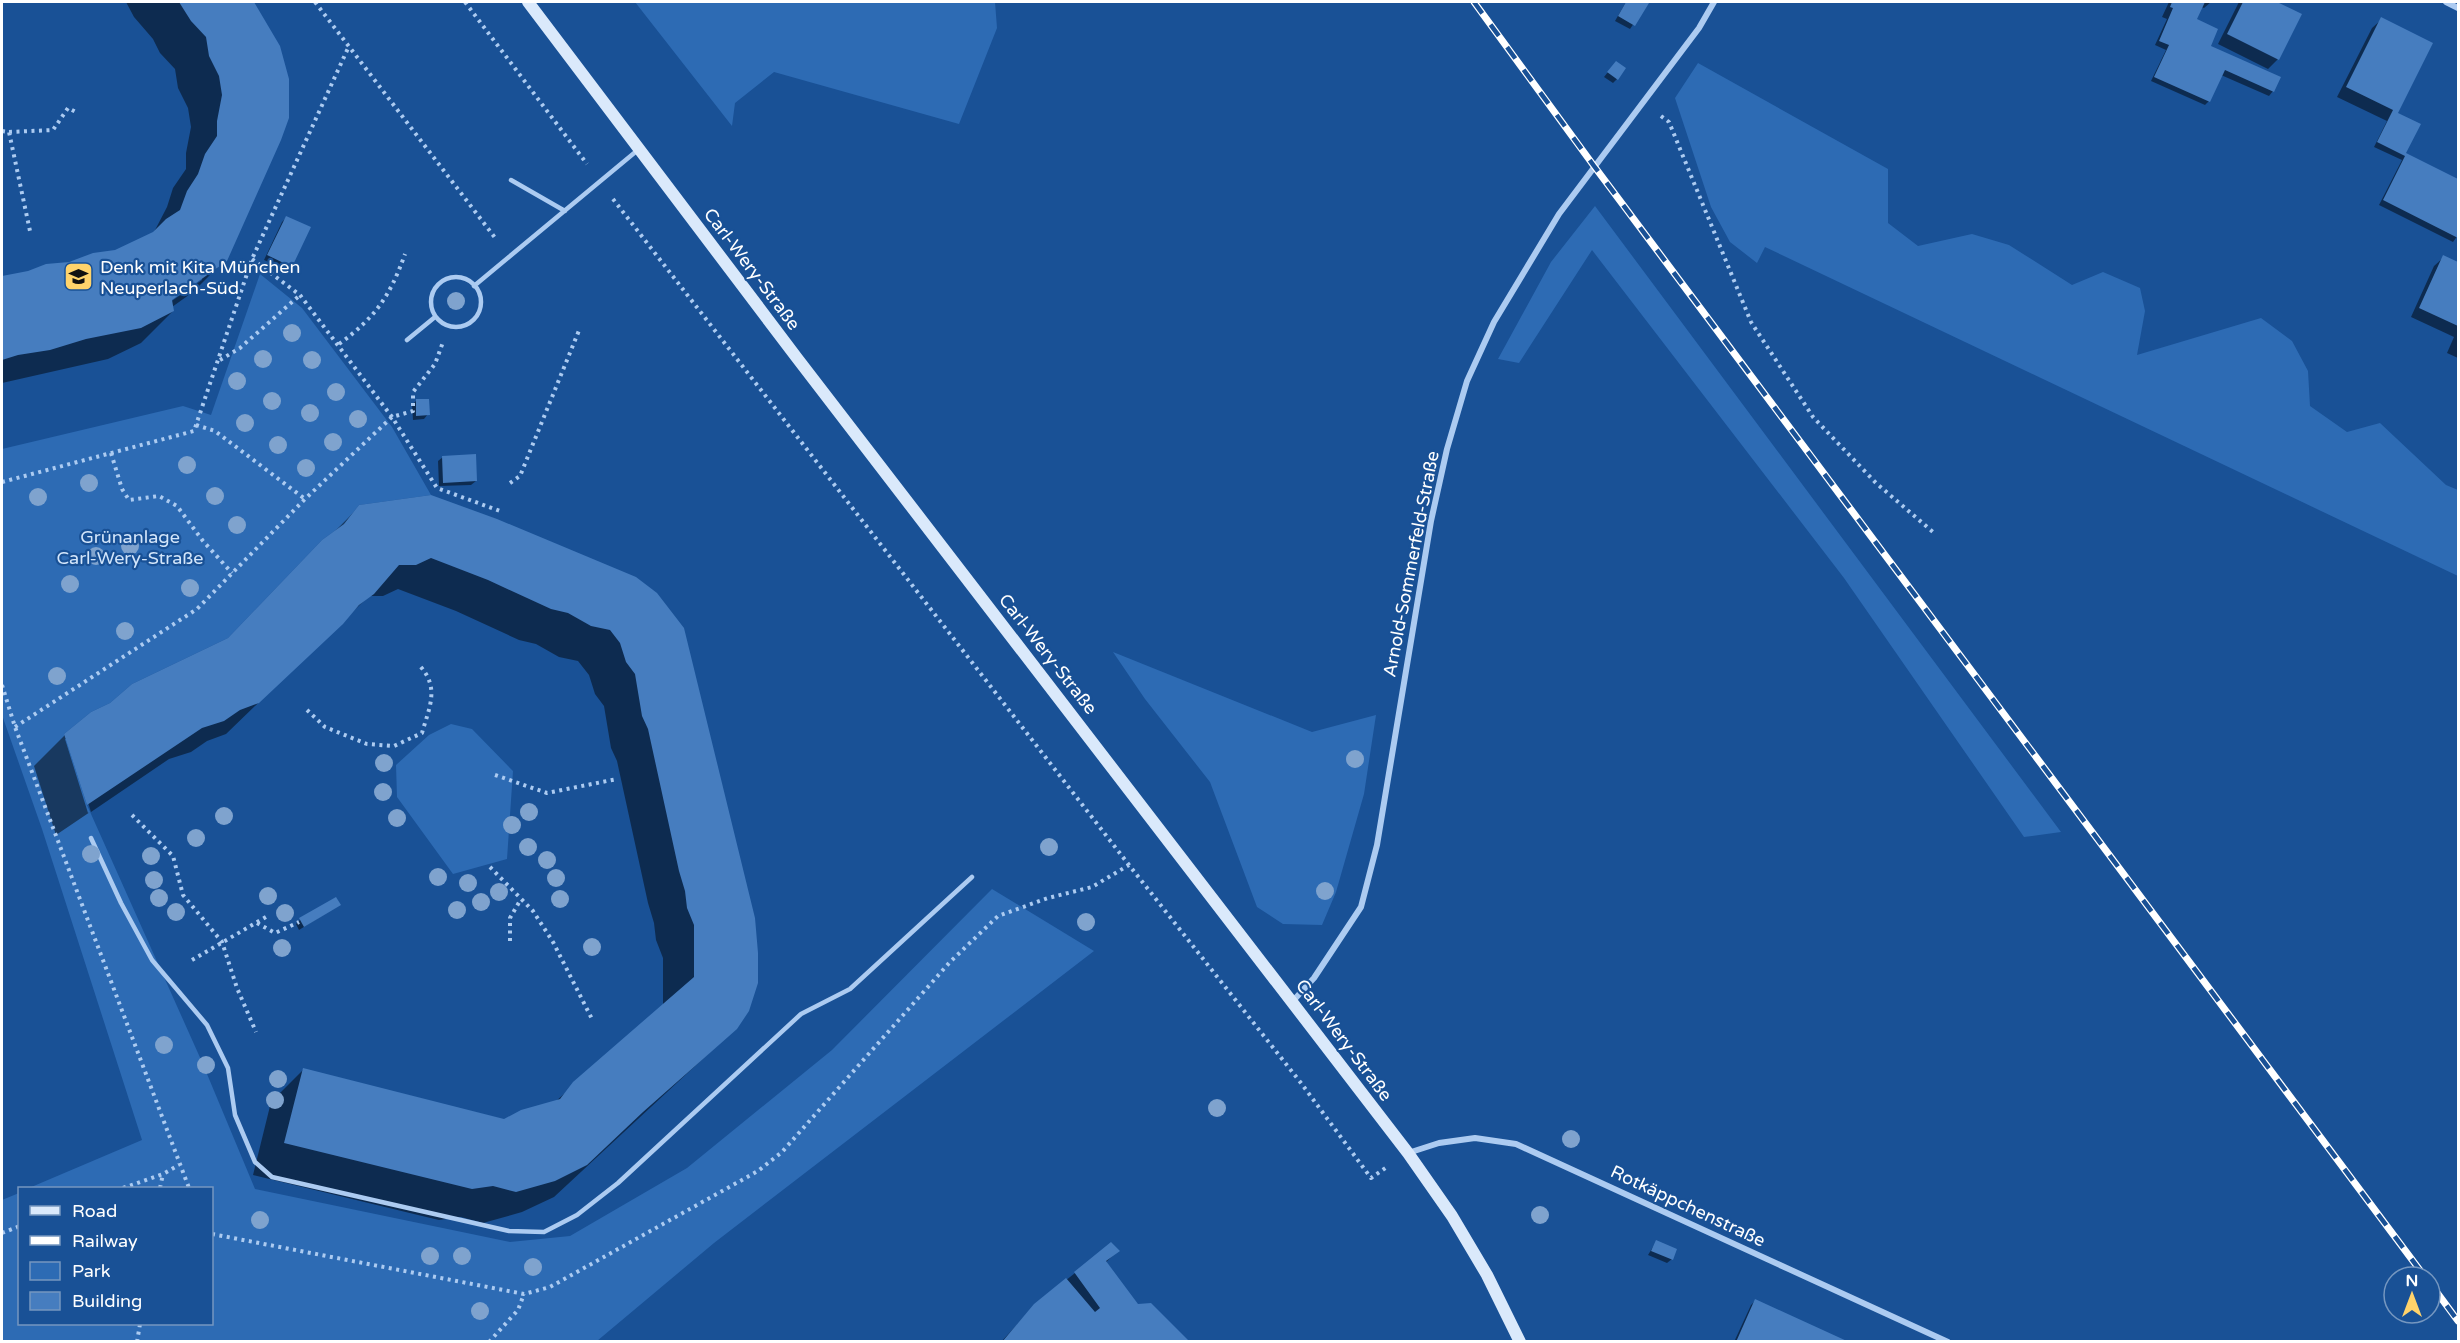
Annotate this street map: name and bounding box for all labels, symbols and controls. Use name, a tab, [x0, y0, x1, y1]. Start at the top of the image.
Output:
street label: Carl-Wery-Straße	[699, 204, 805, 334]
place label: Denk mit Kita München Neuperlach-Süd	[100, 256, 300, 299]
school or university icon: Denk mit Kita München Neuperlach-Süd	[63, 261, 95, 293]
street label: Arnold-Sommerfeld-Straße	[1378, 449, 1444, 679]
park label: Grünanlage Carl-Wery-Straße	[57, 526, 203, 569]
street label: Carl-Wery-Straße	[994, 589, 1102, 719]
street label: Carl-Wery-Straße	[1291, 975, 1397, 1105]
street label: Rotkäppchenstraße	[1607, 1160, 1769, 1252]
legend	[18, 1187, 213, 1325]
text: Road	[72, 1200, 117, 1222]
text: Railway	[72, 1230, 138, 1252]
text: Park	[72, 1260, 111, 1282]
north arrow	[2382, 1265, 2442, 1325]
text: N	[2406, 1271, 2418, 1291]
text: Building	[72, 1290, 142, 1312]

